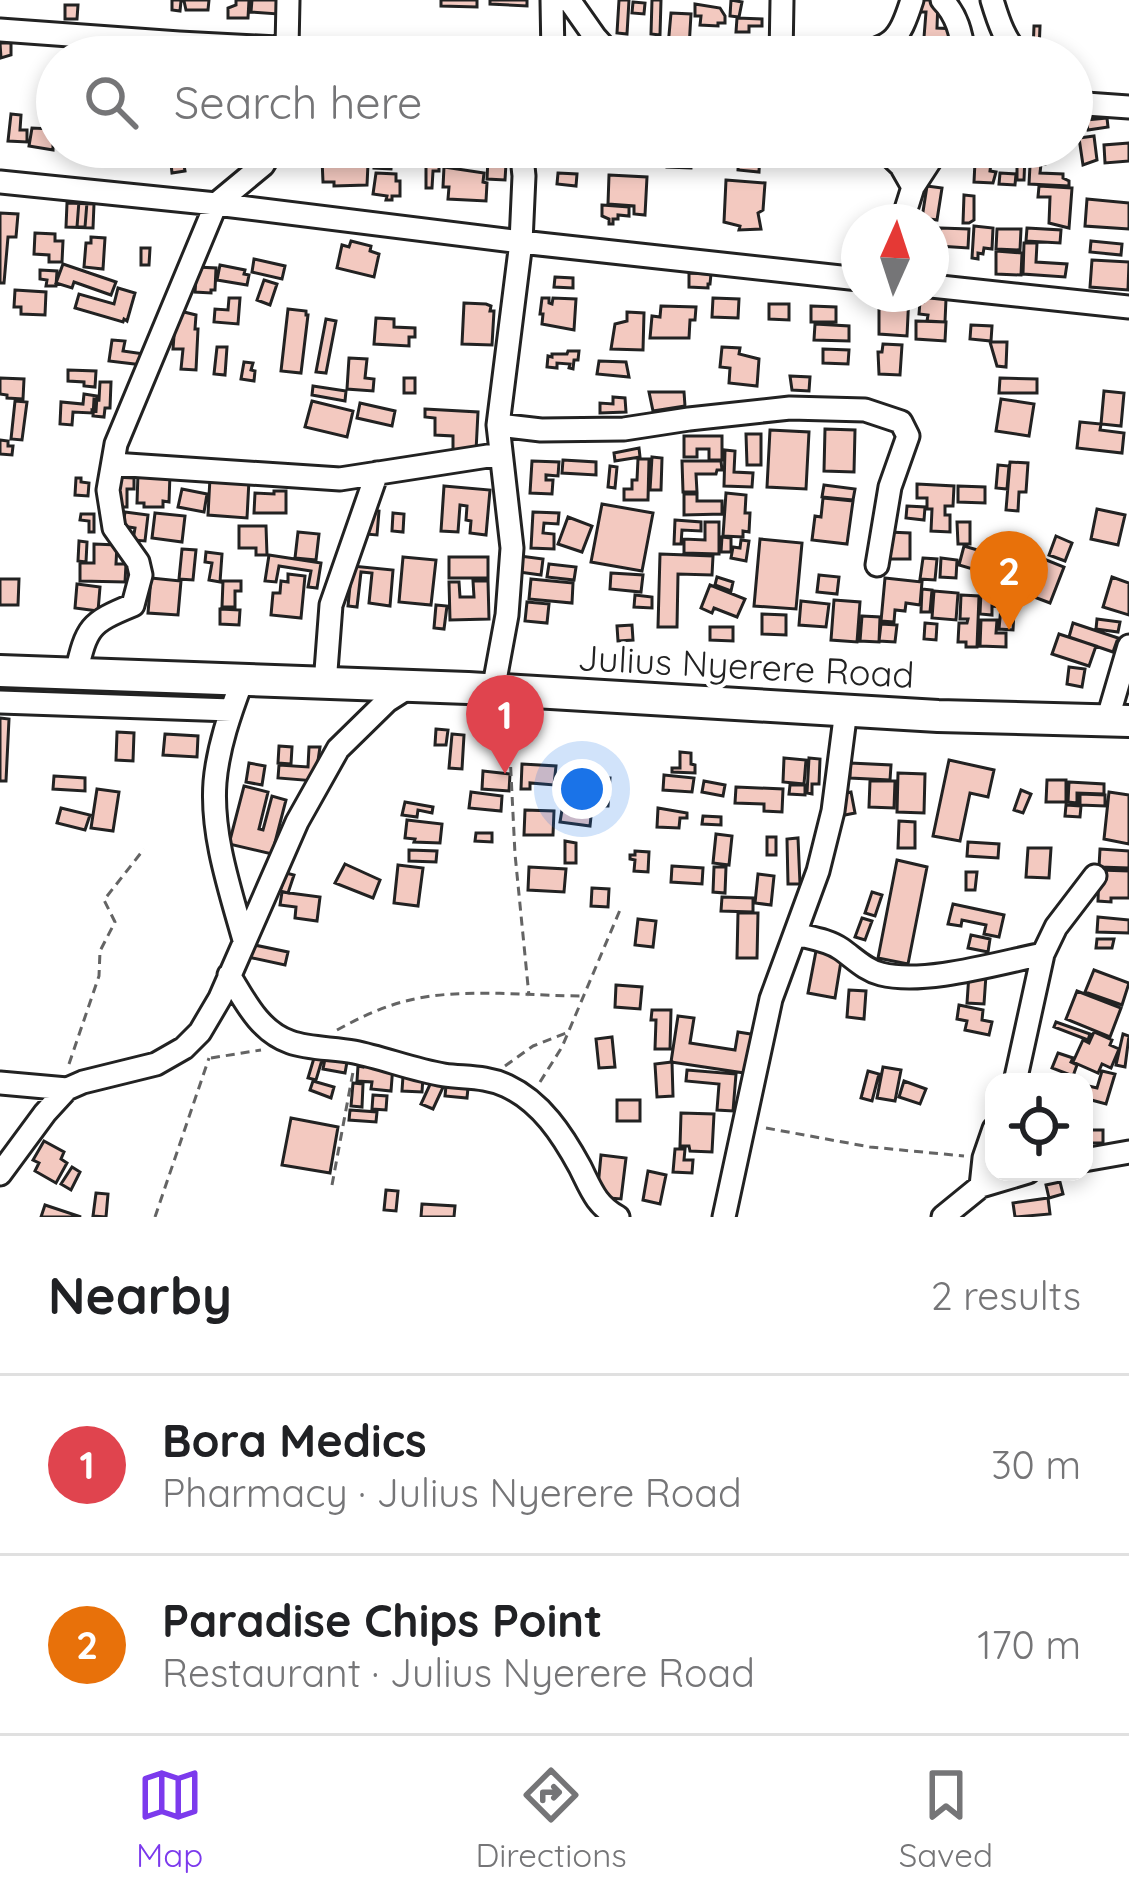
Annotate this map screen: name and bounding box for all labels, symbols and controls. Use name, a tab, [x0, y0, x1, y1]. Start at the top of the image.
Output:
search box	[36, 36, 1093, 168]
icon: search	[78, 69, 144, 135]
text: Search here	[174, 74, 422, 130]
north arrow	[841, 204, 949, 312]
pin: 2	[970, 531, 1048, 630]
street label: Julius Nyerere Road	[577, 634, 915, 697]
pin: 1	[466, 675, 544, 774]
your location	[552, 759, 612, 819]
map controls	[985, 1073, 1093, 1181]
button: locate	[985, 1073, 1093, 1181]
text: Nearby	[48, 1263, 232, 1327]
text: 2 results	[931, 1271, 1081, 1320]
text: Bora Medics	[162, 1412, 427, 1468]
text: 1	[79, 1440, 95, 1489]
text: 30 m	[991, 1440, 1081, 1489]
text: Pharmacy · Julius Nyerere Road	[162, 1468, 742, 1517]
text: Paradise Chips Point	[162, 1592, 603, 1648]
text: 2	[76, 1620, 98, 1669]
text: 170 m	[977, 1620, 1081, 1669]
text: Restaurant · Julius Nyerere Road	[162, 1648, 755, 1697]
tab: Map	[136, 1762, 203, 1875]
tab: Directions	[475, 1762, 627, 1875]
tab: Saved	[899, 1762, 993, 1875]

